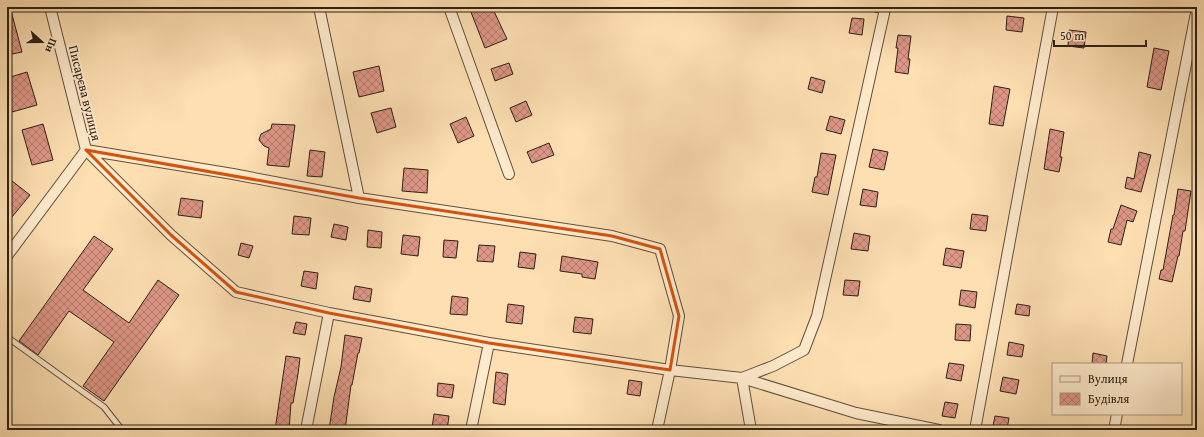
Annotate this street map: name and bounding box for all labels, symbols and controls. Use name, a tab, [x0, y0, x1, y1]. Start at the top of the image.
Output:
north arrow	[22, 22, 62, 62]
scale bar	[1054, 22, 1146, 48]
text: 50 m	[1060, 27, 1084, 44]
text: Пн	[41, 36, 61, 55]
street label: Писарєва вулиця	[64, 43, 106, 143]
legend	[1052, 363, 1182, 415]
text: Вулиця	[1088, 370, 1128, 387]
text: Будівля	[1088, 390, 1129, 407]

